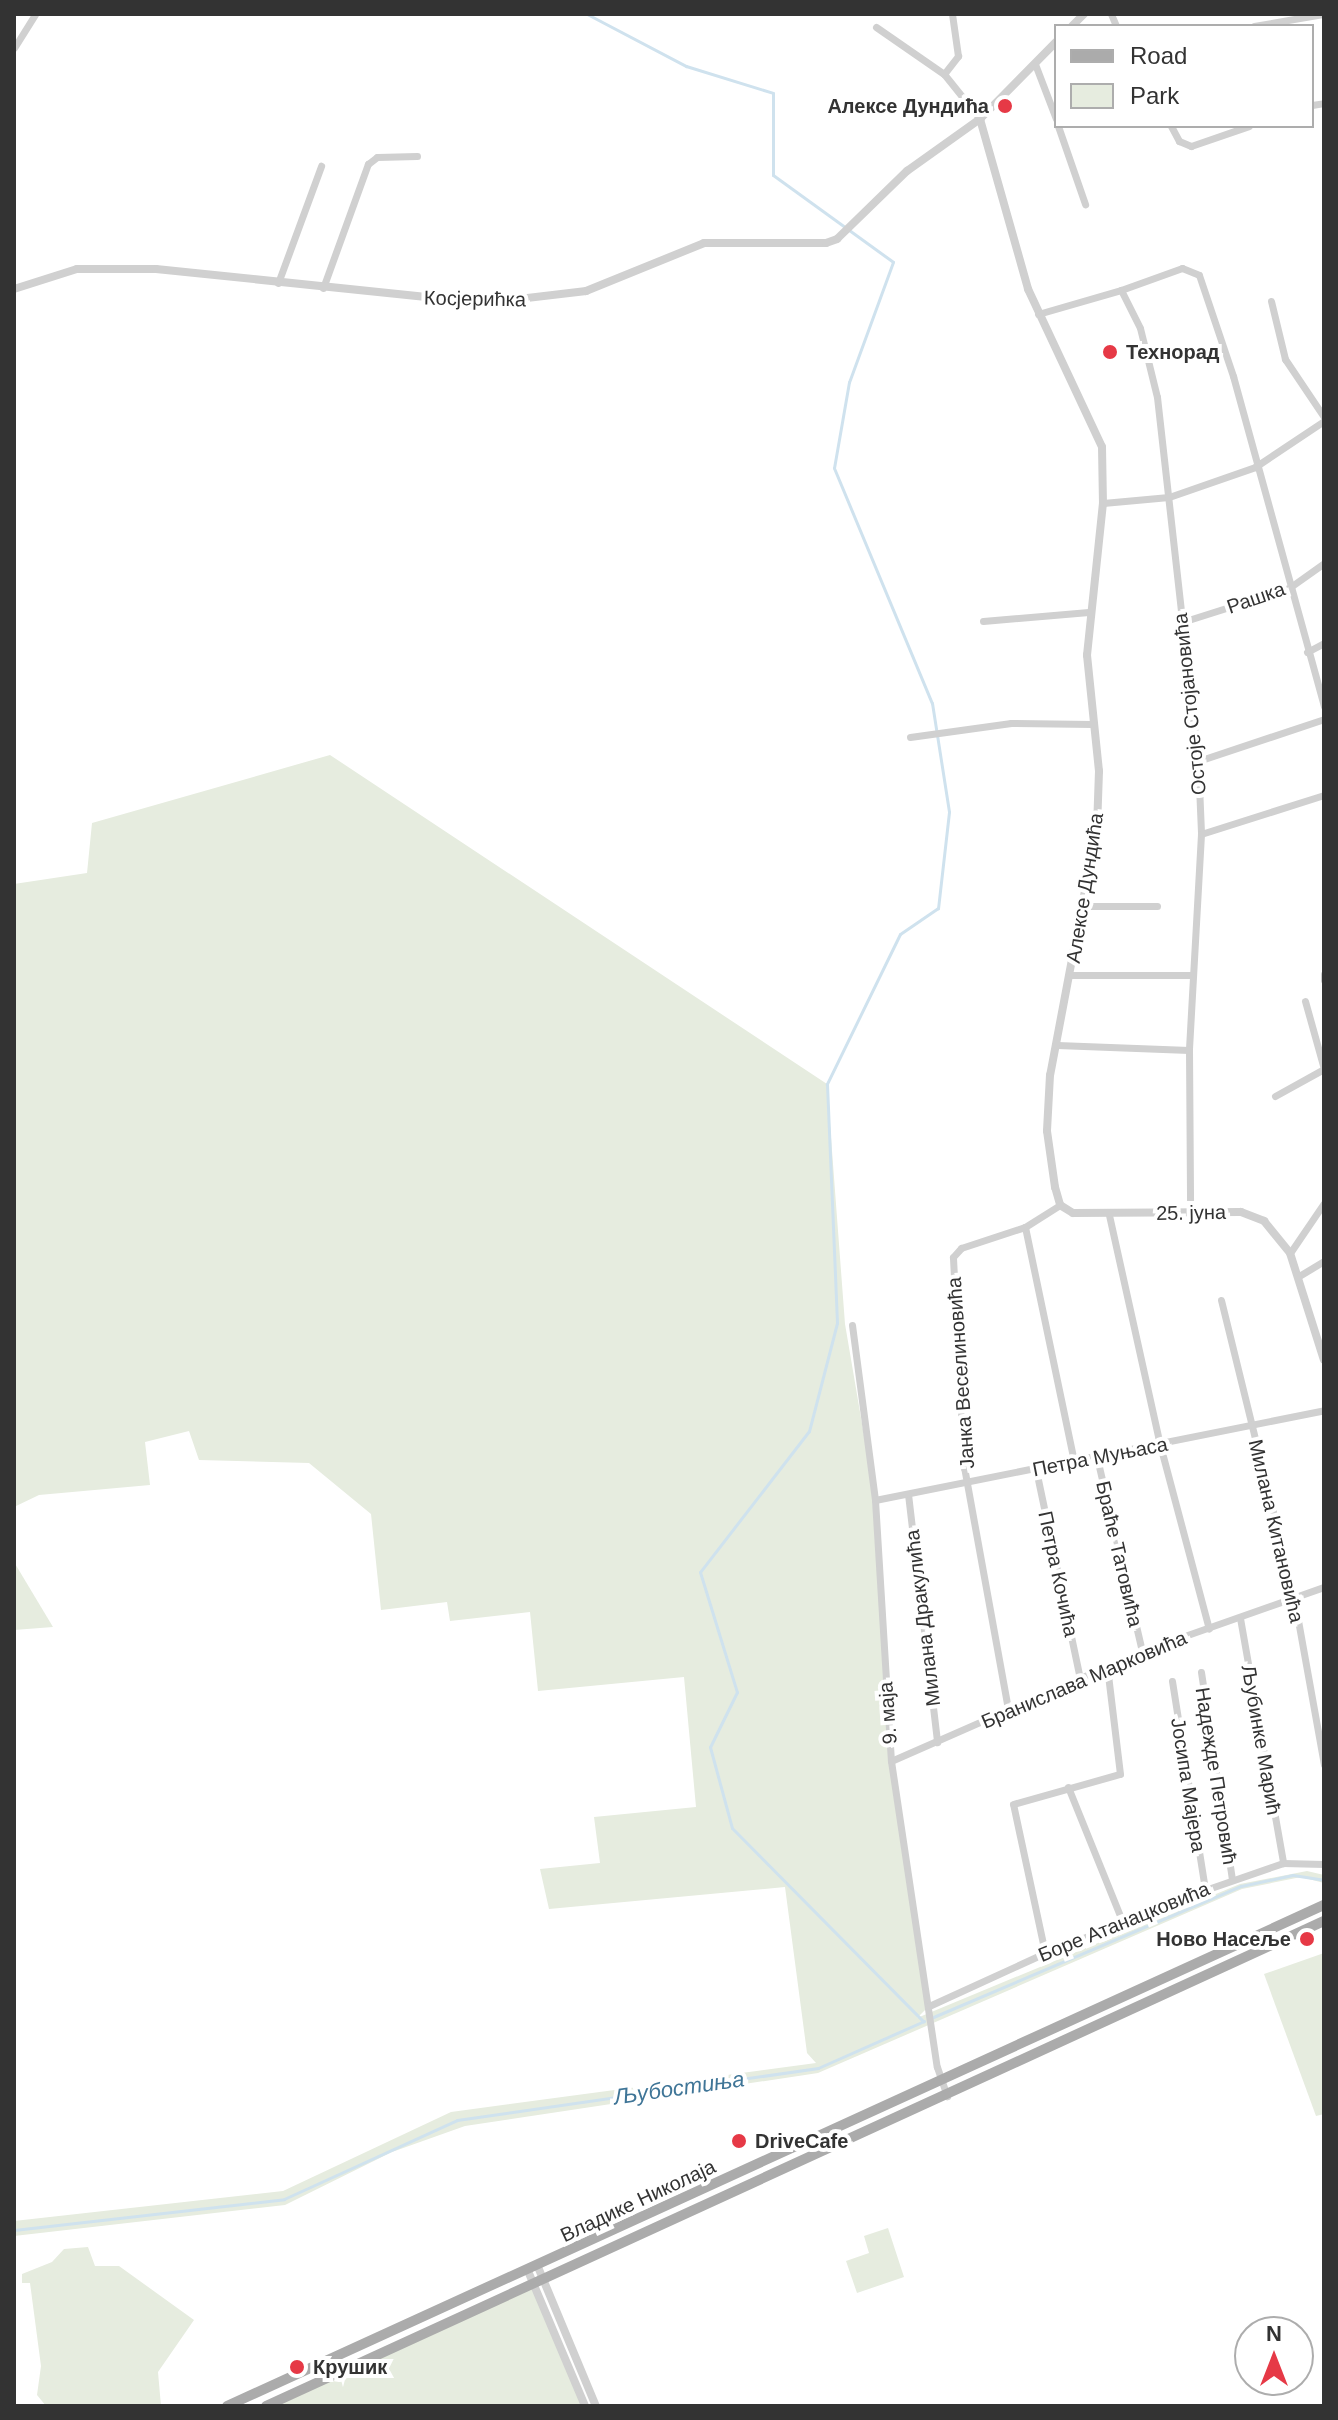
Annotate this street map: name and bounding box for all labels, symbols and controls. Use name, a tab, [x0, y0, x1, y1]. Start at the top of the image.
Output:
legend	[1054, 24, 1314, 128]
text: Road	[1130, 42, 1187, 69]
text: Park	[1130, 82, 1179, 109]
place label: Алексе Дундића	[827, 94, 989, 118]
marker: Алексе Дундића	[996, 97, 1014, 115]
street label: Косјерићка	[424, 286, 526, 312]
place label: Технорад	[1126, 340, 1220, 364]
marker: Технорад	[1101, 343, 1119, 361]
street label: Рашка	[1224, 577, 1288, 619]
street label: Остоје Стојановића	[1169, 612, 1211, 796]
street label: Алексе Дундића	[1061, 811, 1109, 965]
street label: 25. јуна	[1156, 1200, 1226, 1226]
street label: Јанка Веселиновића	[942, 1276, 980, 1470]
street label: Петра Муњаса	[1030, 1432, 1170, 1482]
street label: Милана Китановића	[1243, 1437, 1309, 1625]
street label: Браће Татовића	[1091, 1479, 1147, 1629]
street label: Петра Кочића	[1033, 1509, 1083, 1639]
street label: Милана Дракулића	[900, 1528, 946, 1708]
street label: Бранислава Марковића	[978, 1626, 1190, 1734]
street label: Љубинке Марић	[1236, 1663, 1286, 1817]
street label: 9. маја	[874, 1681, 902, 1745]
street label: Надежде Петровић	[1190, 1686, 1242, 1866]
street label: Јосипа Мајера	[1166, 1716, 1210, 1854]
street label: Боре Атанацковића	[1035, 1877, 1213, 1967]
place label: Ново Насеље	[1156, 1927, 1291, 1951]
marker: Ново Насеље	[1298, 1930, 1316, 1948]
water label: Љубостиња	[612, 2066, 746, 2110]
place label: DriveCafe	[755, 2129, 848, 2153]
marker: DriveCafe	[730, 2132, 748, 2150]
street label: Владике Николаја	[557, 2155, 719, 2247]
north arrow	[1234, 2316, 1314, 2396]
text: N	[1266, 2321, 1282, 2346]
place label: Крушик	[313, 2355, 387, 2379]
marker: Крушик	[288, 2358, 306, 2376]

